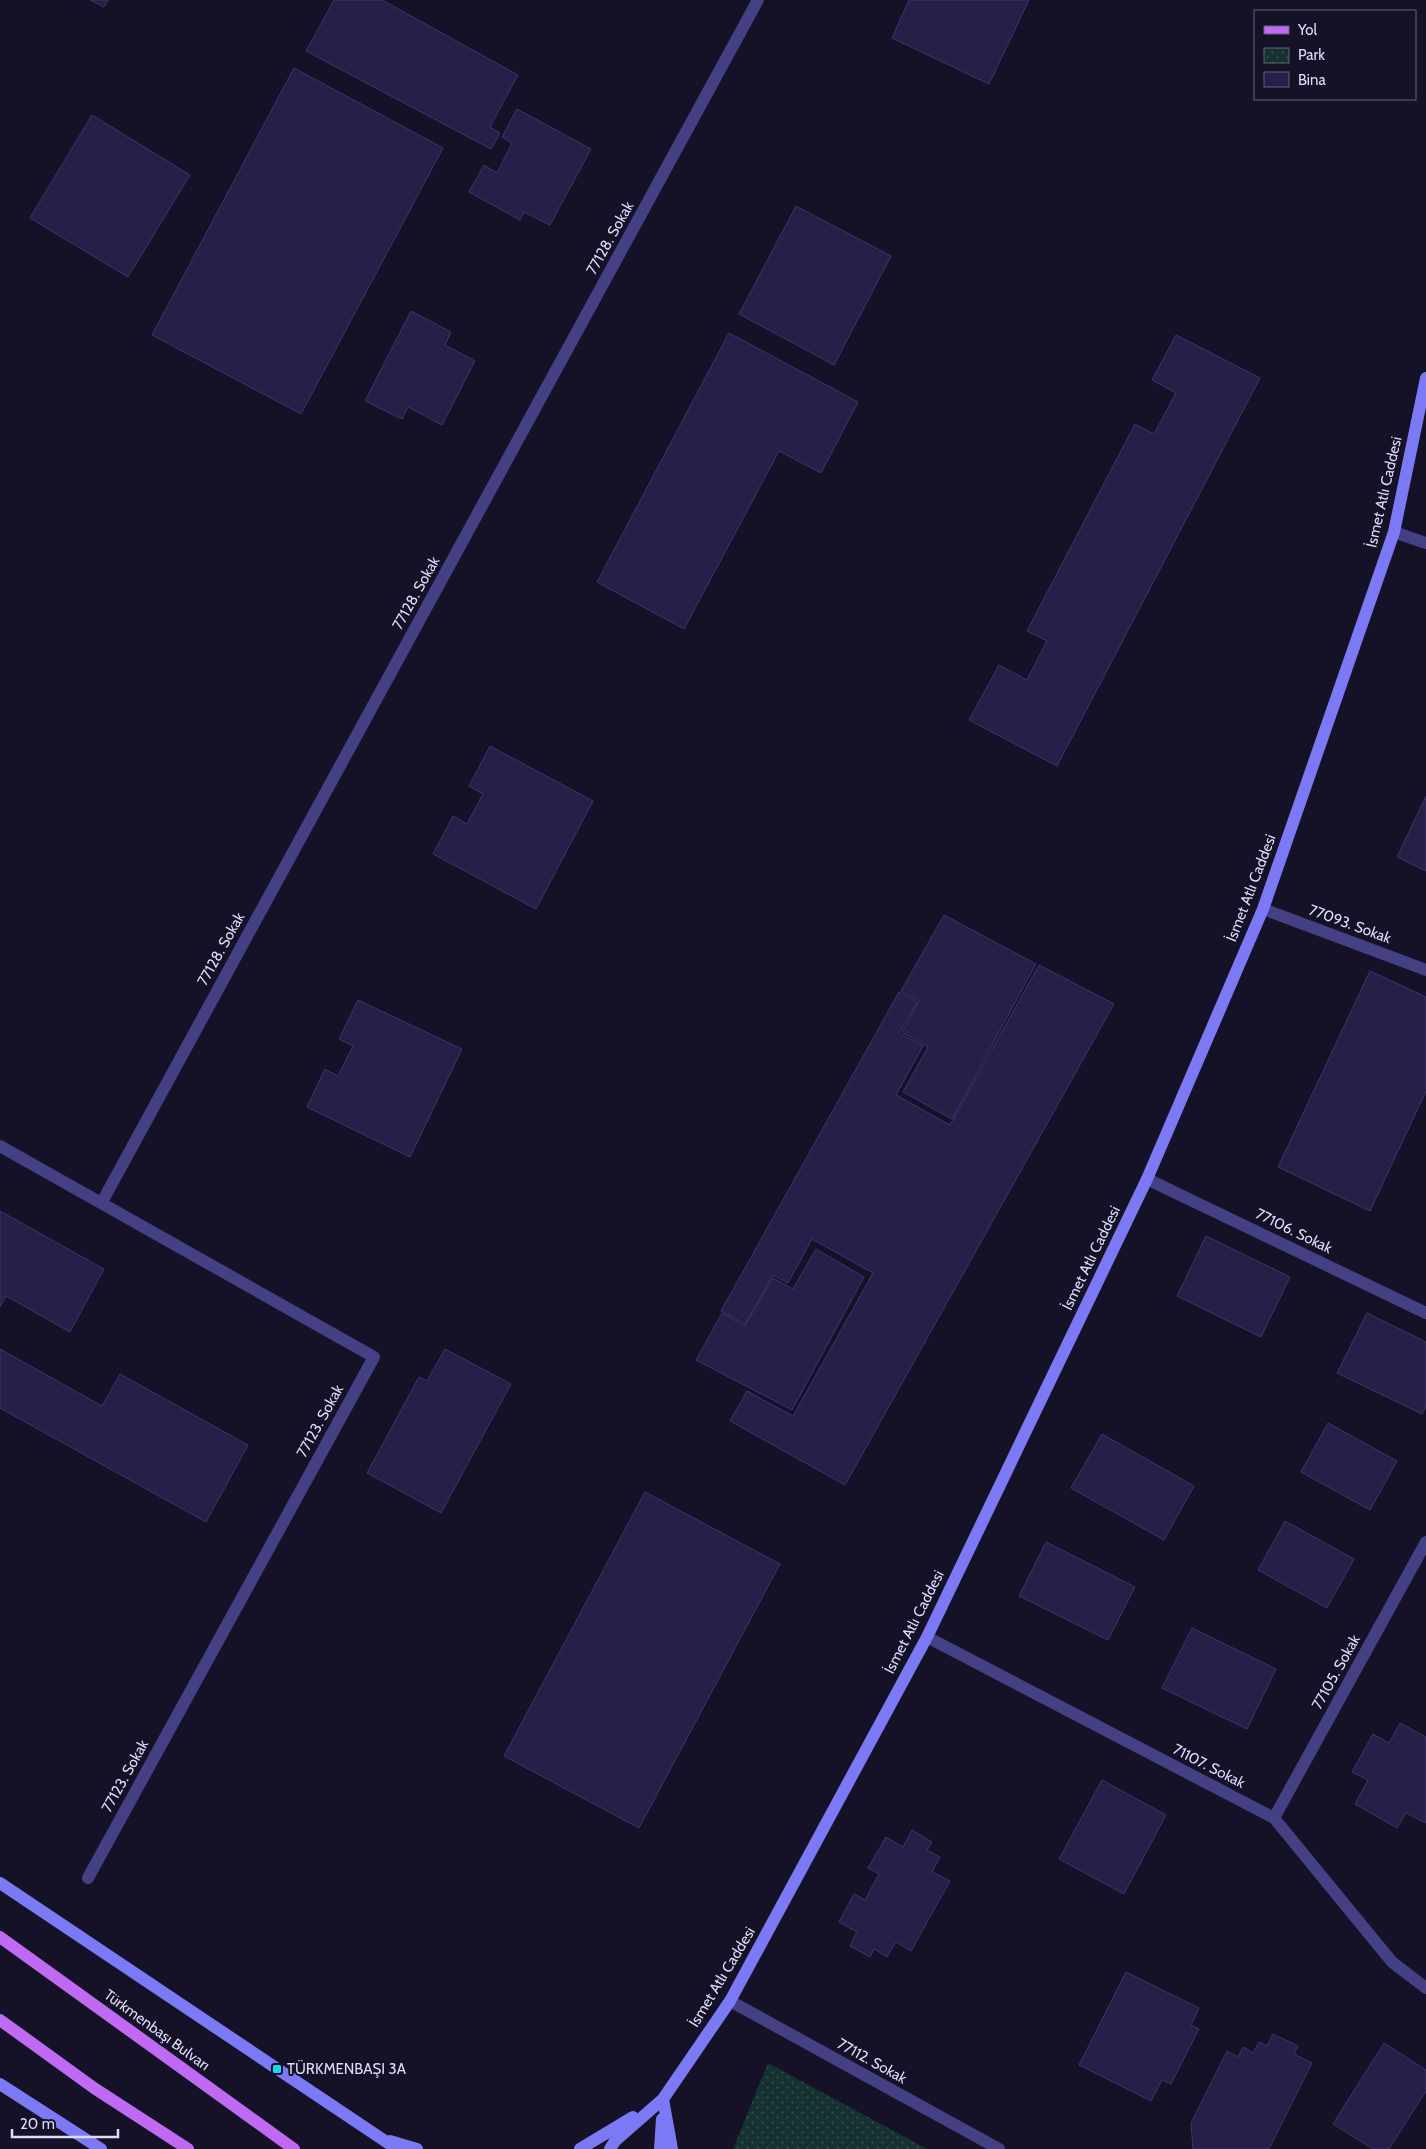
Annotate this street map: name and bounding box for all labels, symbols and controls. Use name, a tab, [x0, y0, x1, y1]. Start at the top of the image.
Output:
legend	[1254, 10, 1416, 100]
text: Yol	[1297, 21, 1317, 39]
text: Park	[1298, 46, 1325, 64]
text: Bina	[1298, 71, 1326, 89]
street label: 77128. Sokak	[582, 198, 638, 278]
street label: İsmet Atlı Caddesi	[1361, 434, 1406, 549]
street label: 77128. Sokak	[388, 553, 444, 633]
street label: İsmet Atlı Caddesi	[1221, 831, 1280, 944]
street label: 77093. Sokak	[1306, 901, 1394, 947]
street label: 77128. Sokak	[193, 909, 249, 989]
street label: İsmet Atlı Caddesi	[1057, 1203, 1124, 1313]
street label: 77106. Sokak	[1253, 1205, 1336, 1257]
street label: 77123. Sokak	[293, 1381, 347, 1460]
street label: İsmet Atlı Caddesi	[879, 1567, 948, 1677]
street label: 77105. Sokak	[1308, 1631, 1364, 1713]
street label: 77123. Sokak	[98, 1736, 152, 1815]
street label: 71107. Sokak	[1170, 1740, 1248, 1792]
street label: İsmet Atlı Caddesi	[684, 1923, 759, 2030]
street label: Türkmenbaşı Bulvarı	[101, 1986, 213, 2074]
street label: 77112. Sokak	[834, 2035, 910, 2088]
place label: TÜRKMENBAŞI 3A	[287, 2060, 407, 2078]
marker: TÜRKMENBAŞI 3A	[271, 2063, 283, 2075]
scale bar	[12, 2106, 119, 2138]
text: 20 m	[20, 2115, 55, 2133]

